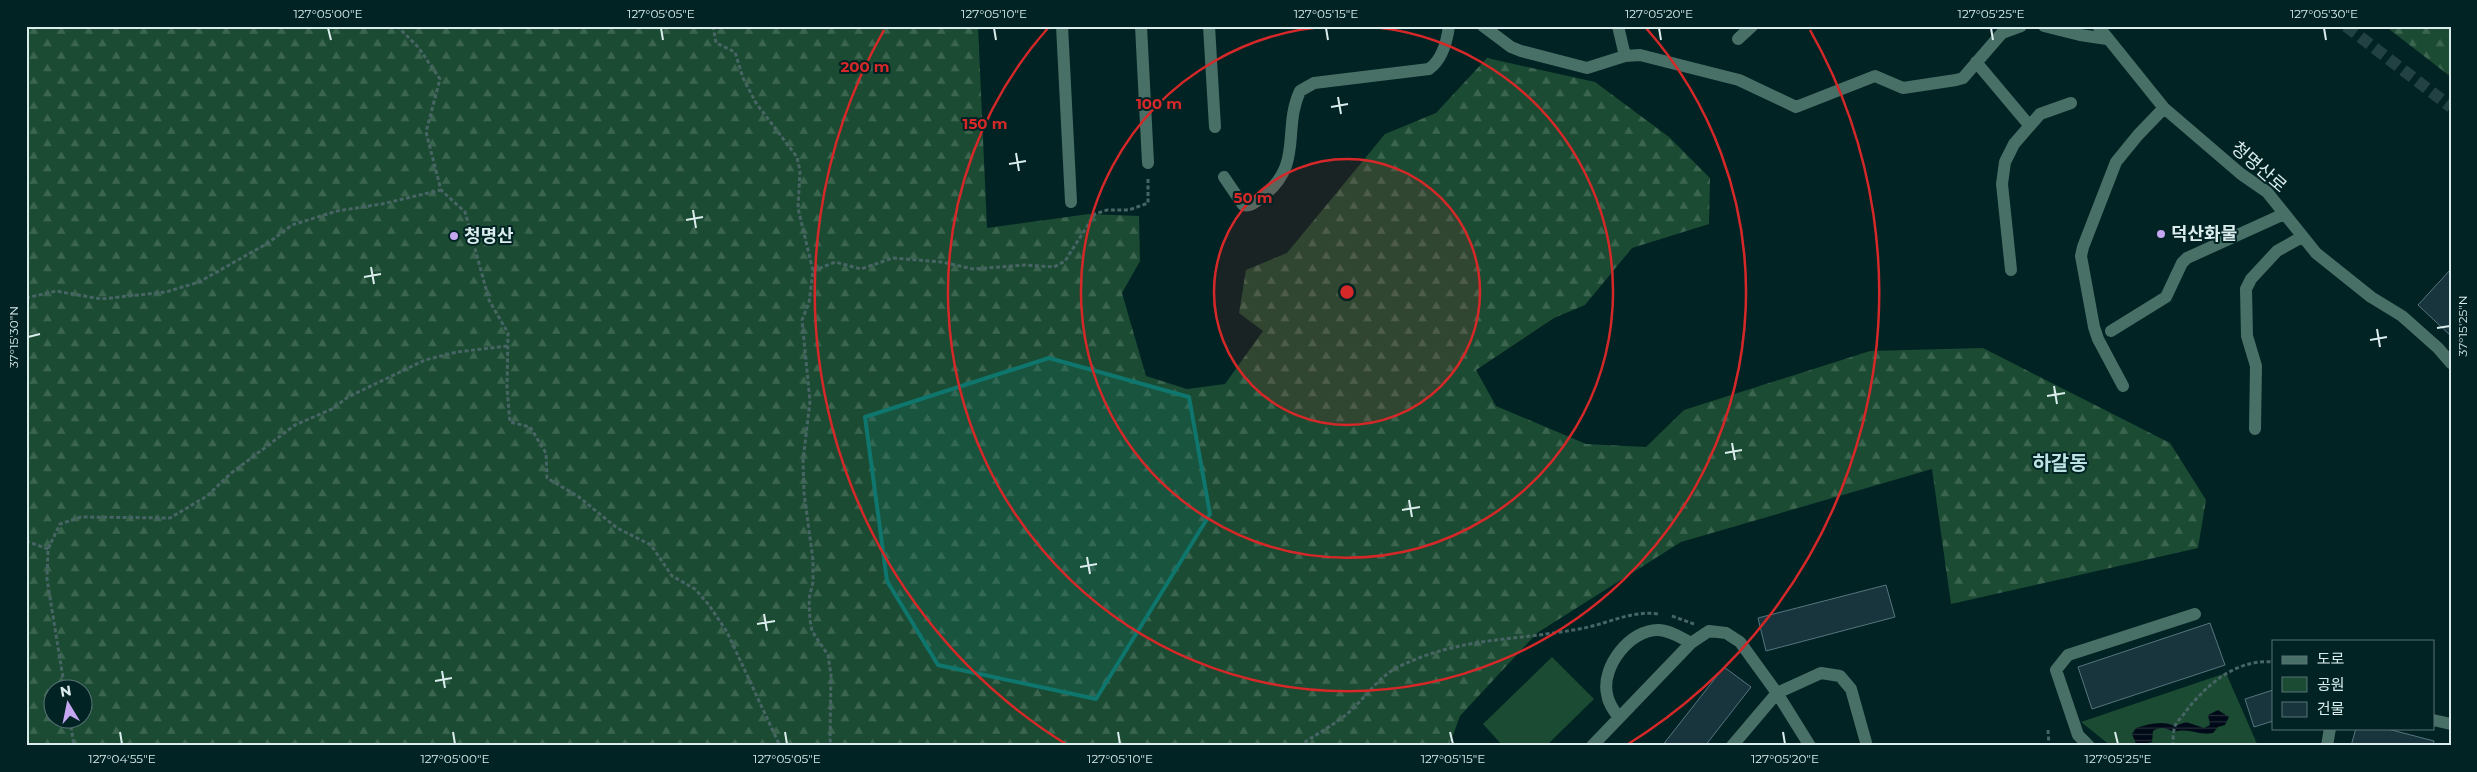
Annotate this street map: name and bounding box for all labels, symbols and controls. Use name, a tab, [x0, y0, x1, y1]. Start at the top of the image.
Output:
text: 127°05'00"E	[293, 6, 363, 21]
text: 127°05'05"E	[627, 6, 695, 21]
text: 127°05'10"E	[961, 6, 1027, 21]
text: 127°05'15"E	[1294, 6, 1358, 21]
text: 127°05'20"E	[1625, 6, 1693, 21]
text: 127°05'25"E	[1958, 6, 2024, 21]
text: 127°05'30"E	[2290, 6, 2358, 21]
text: 200 m	[840, 57, 890, 76]
text: 100 m	[1136, 94, 1182, 113]
text: 150 m	[963, 114, 1007, 133]
street label: 청명산로	[2227, 137, 2291, 197]
text: 50 m	[1233, 188, 1273, 207]
place label: 덕산화물	[2171, 223, 2237, 245]
place label: 청명산	[464, 225, 514, 247]
marker: 덕산화물	[2155, 228, 2167, 240]
marker: 청명산	[448, 230, 460, 242]
centre of rings	[1338, 283, 1356, 301]
text: 37°15'25"N	[2455, 296, 2470, 356]
text: 37°15'30"N	[6, 306, 21, 368]
district label: 하갈동	[2032, 451, 2088, 475]
legend	[2272, 640, 2434, 730]
text: 도로	[2317, 649, 2345, 668]
text: 공원	[2317, 675, 2345, 694]
north arrow	[42, 680, 92, 730]
text: N	[59, 681, 73, 701]
text: 건물	[2317, 699, 2345, 718]
text: 127°04'55"E	[88, 751, 156, 766]
text: 127°05'00"E	[420, 751, 490, 766]
text: 127°05'05"E	[753, 751, 821, 766]
text: 127°05'10"E	[1087, 751, 1153, 766]
text: 127°05'15"E	[1421, 751, 1485, 766]
text: 127°05'20"E	[1751, 751, 1819, 766]
text: 127°05'25"E	[2085, 751, 2151, 766]

